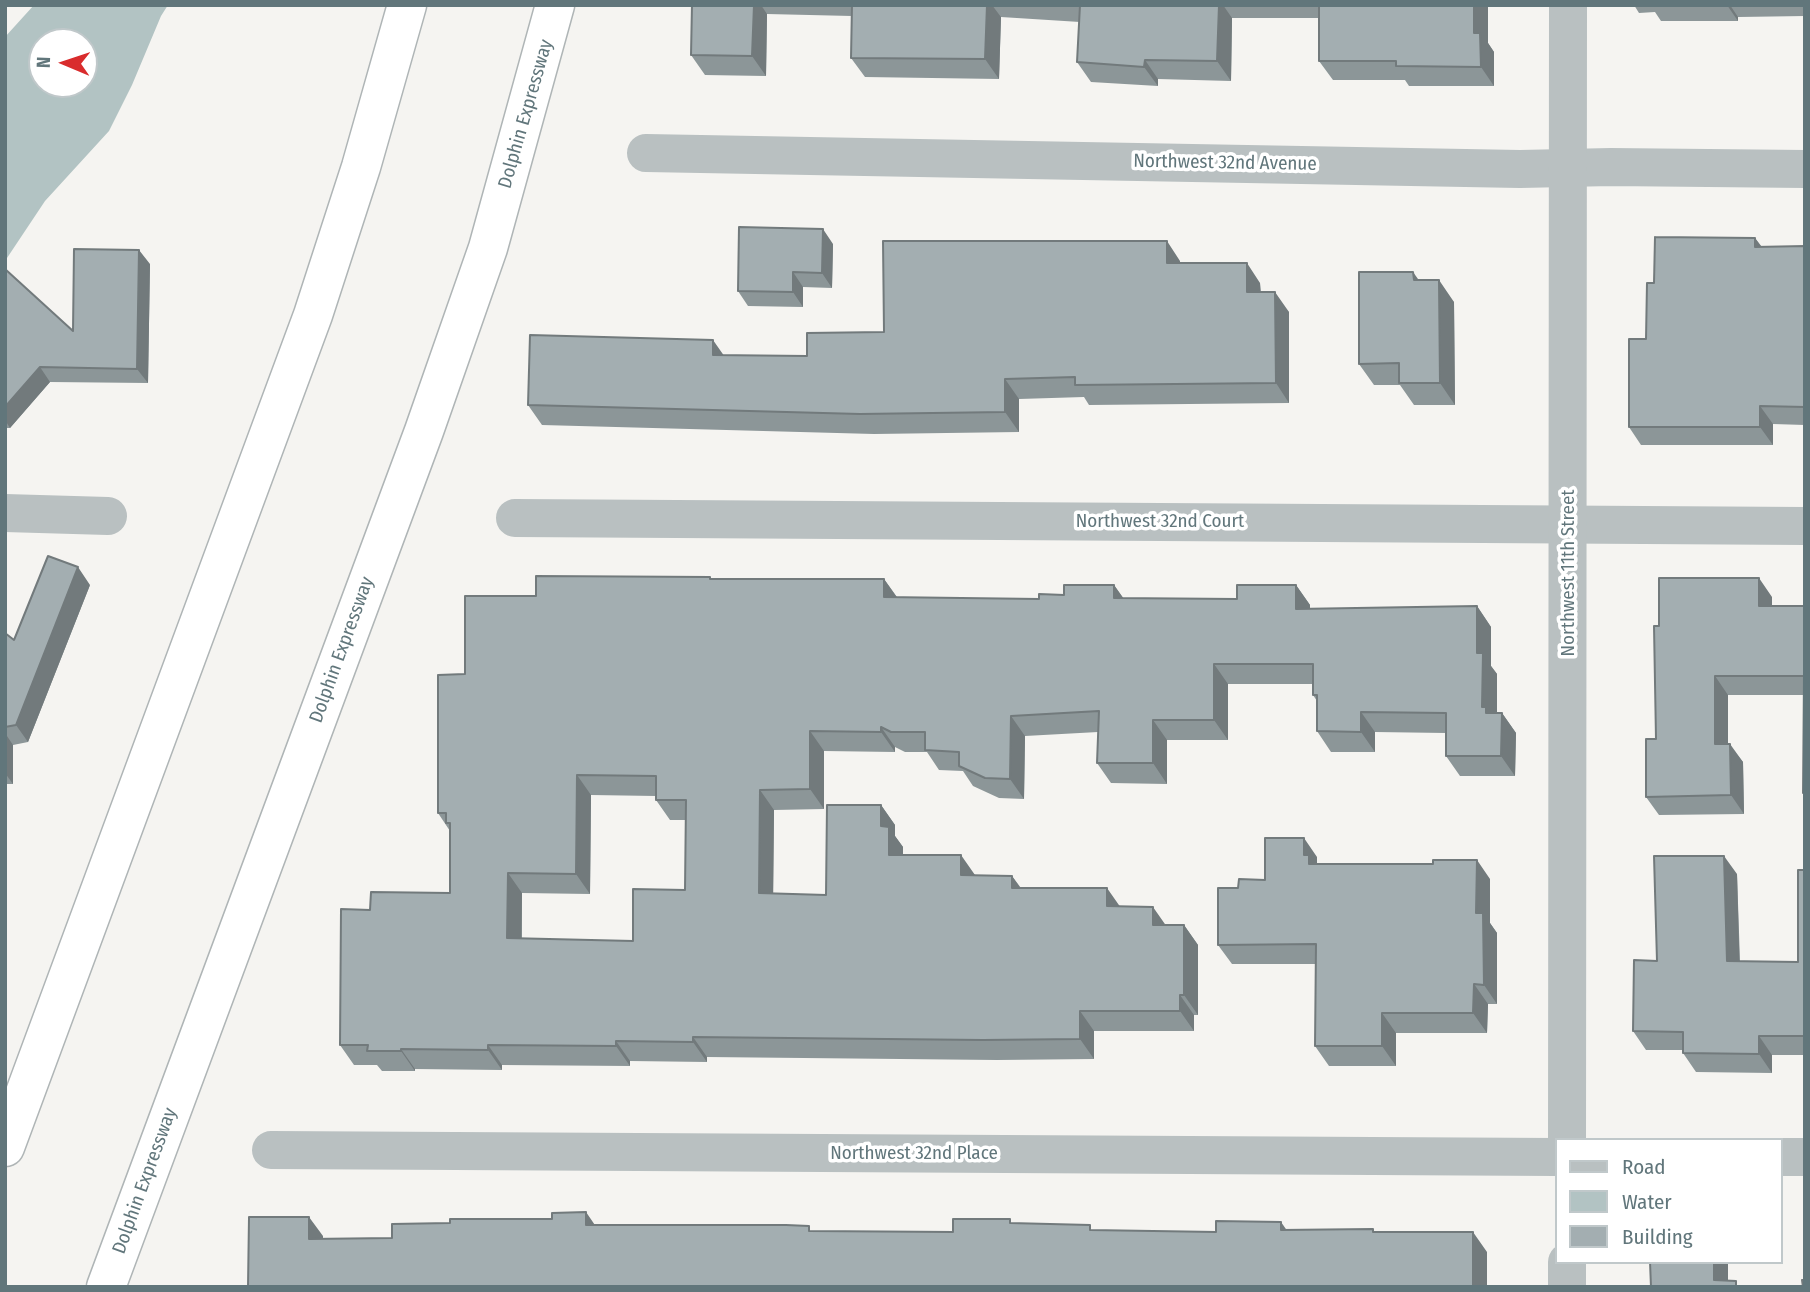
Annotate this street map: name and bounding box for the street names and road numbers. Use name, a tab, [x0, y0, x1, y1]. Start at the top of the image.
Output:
street label: Dolphin Expressway	[494, 37, 558, 191]
street label: Northwest 32nd Avenue	[1133, 150, 1317, 176]
street label: Northwest 11th Street	[1558, 490, 1580, 656]
street label: Northwest 32nd Court	[1076, 511, 1244, 533]
street label: Dolphin Expressway	[305, 574, 379, 726]
street label: Dolphin Expressway	[108, 1105, 182, 1257]
street label: Northwest 32nd Place	[830, 1143, 998, 1165]

